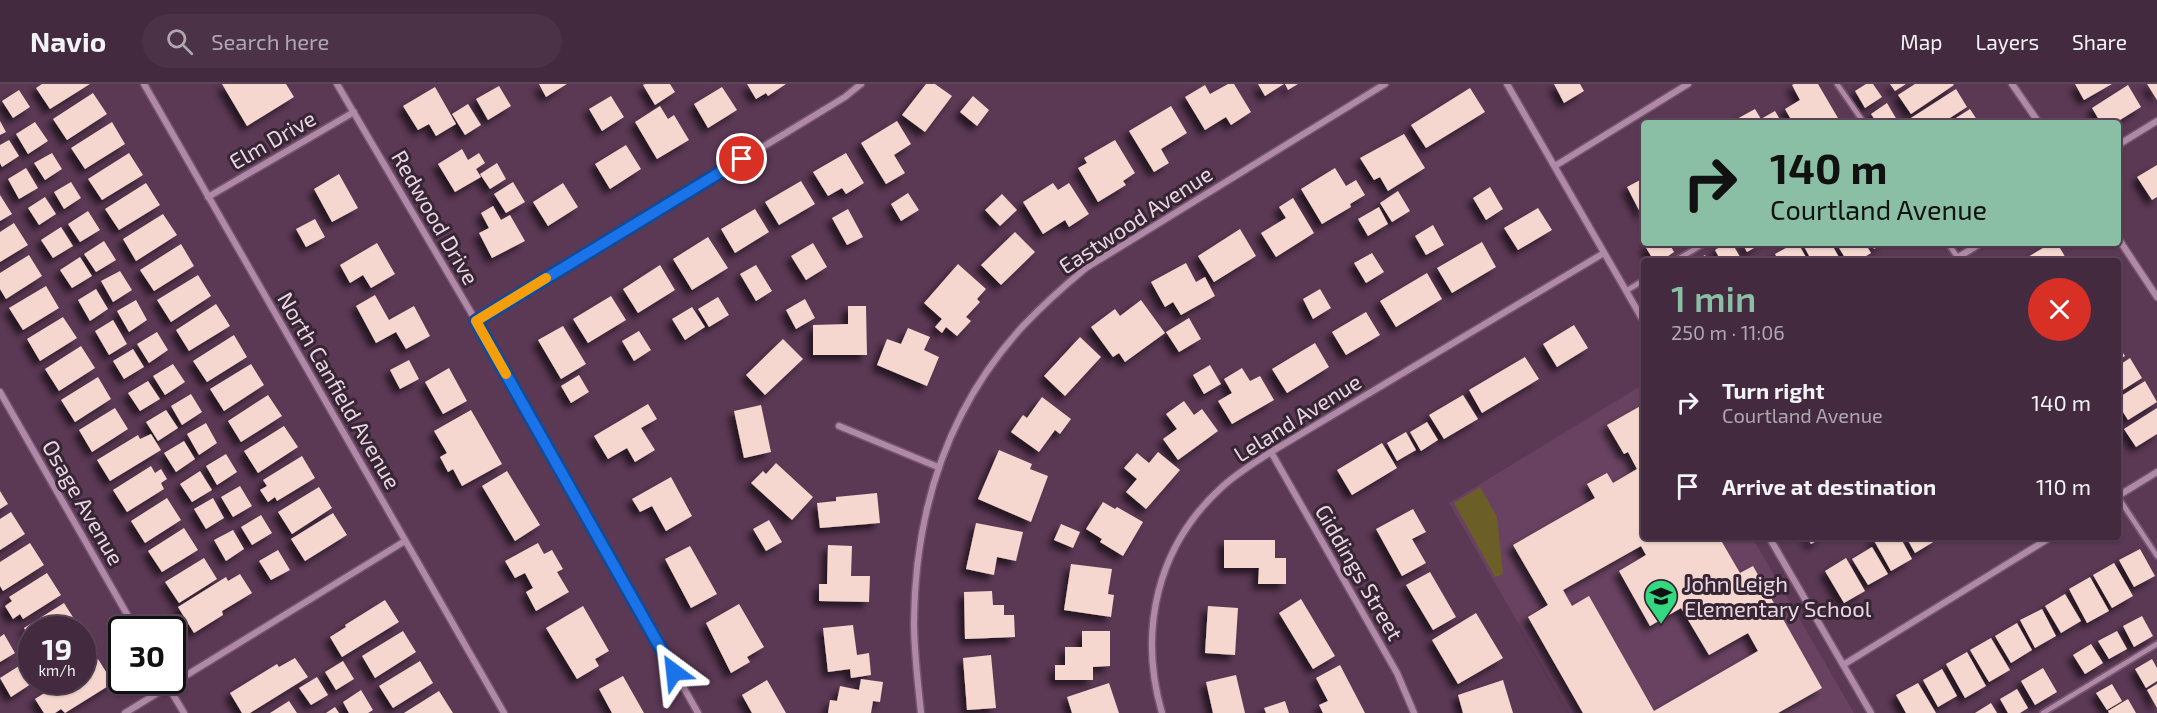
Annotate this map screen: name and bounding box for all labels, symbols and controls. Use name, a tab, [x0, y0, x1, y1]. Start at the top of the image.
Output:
search box	[142, 14, 562, 68]
text: Navio	[30, 24, 106, 58]
icon: search	[163, 25, 196, 58]
text: Search here	[211, 28, 329, 54]
text: Map	[1900, 29, 1942, 54]
text: Layers	[1975, 29, 2039, 54]
text: Share	[2072, 29, 2127, 54]
street label: Elm Drive	[224, 104, 320, 174]
pin	[716, 133, 767, 184]
icon: arrive	[725, 142, 758, 175]
text: 140 m	[1770, 142, 1887, 192]
icon: right	[1671, 144, 1749, 222]
street label: Redwood Drive	[387, 145, 485, 289]
street label: Eastwood Avenue	[1053, 160, 1217, 278]
text: Courtland Avenue	[1770, 193, 1987, 225]
text: 1 min	[1671, 276, 1756, 319]
button: close	[2028, 278, 2091, 341]
street label: North Canfield Avenue	[273, 287, 407, 493]
text: 250 m · 11:06	[1671, 320, 1785, 344]
street label: Leland Avenue	[1229, 368, 1365, 466]
text: Turn right	[1722, 377, 1824, 403]
icon: right	[1671, 386, 1704, 419]
text: 140 m	[2031, 389, 2091, 415]
text: Courtland Avenue	[1722, 403, 1883, 427]
street label: Osage Avenue	[38, 435, 130, 569]
icon: arrive	[1671, 470, 1704, 503]
text: Arrive at destination	[1722, 473, 1936, 499]
text: 110 m	[2036, 473, 2091, 499]
street label: Giddings Street	[1311, 500, 1409, 644]
place label: John Leigh Elementary School	[1684, 570, 1872, 621]
school or university icon: John Leigh Elementary School	[1643, 578, 1679, 625]
speed limit sign: 30	[108, 616, 186, 694]
text: 19	[42, 630, 72, 666]
position arrow	[642, 640, 706, 704]
text: km/h	[38, 661, 76, 679]

